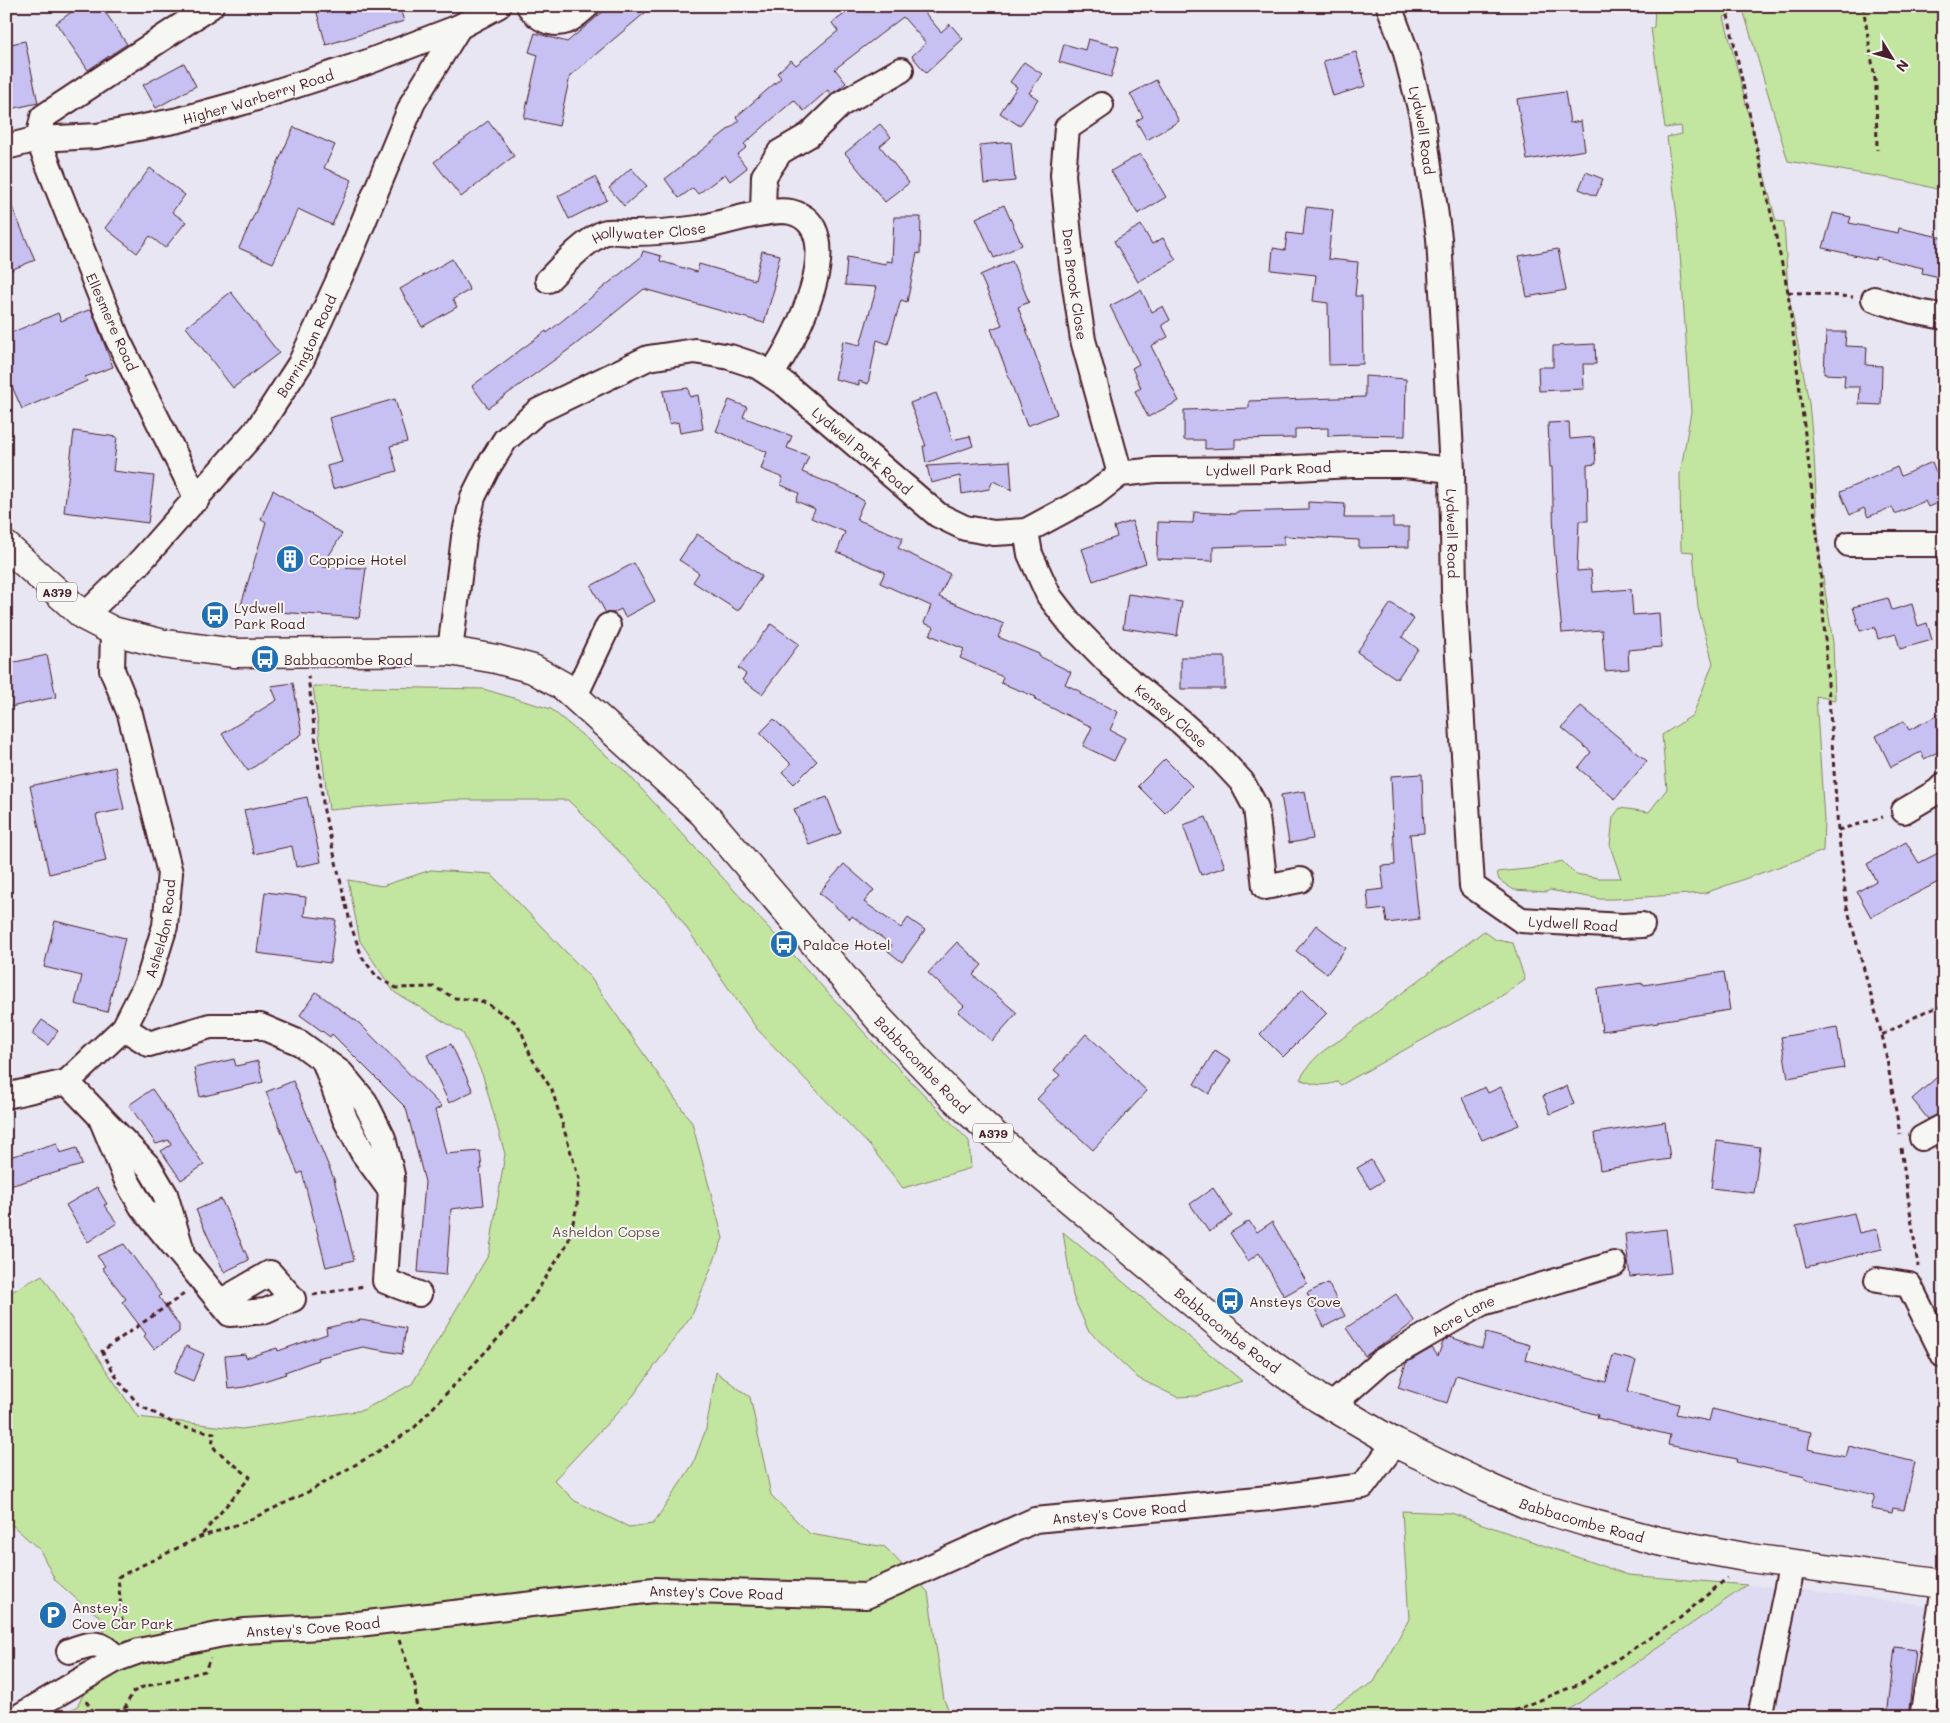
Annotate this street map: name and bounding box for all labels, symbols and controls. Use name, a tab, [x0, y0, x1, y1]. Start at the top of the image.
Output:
north arrow	[1868, 32, 1918, 82]
text: N	[1892, 56, 1914, 76]
street label: Higher Warberry Road	[180, 64, 336, 128]
street label: Lydwell Road	[1405, 84, 1440, 176]
street label: Hollywater Close	[587, 217, 707, 247]
street label: Den Brook Close	[1059, 228, 1092, 341]
street label: Ellesmere Road	[82, 270, 142, 374]
street label: Barrington Road	[272, 291, 340, 401]
street label: Lydwell Park Road	[808, 402, 916, 499]
street label: Lydwell Park Road	[1206, 457, 1332, 479]
street label: Lydwell Road	[1443, 489, 1463, 578]
building icon: Coppice Hotel	[275, 544, 305, 574]
place label: Coppice Hotel	[309, 550, 407, 569]
road number: A379	[37, 582, 77, 602]
place label: Lydwell Park Road	[234, 598, 305, 633]
bus stop icon: Lydwell Park Road	[200, 600, 230, 630]
bus stop icon: Babbacombe Road	[250, 644, 280, 674]
place label: Babbacombe Road	[284, 650, 413, 669]
street label: Kensey Close	[1131, 679, 1212, 751]
street label: Asheldon Road	[140, 878, 179, 980]
street label: Lydwell Road	[1528, 911, 1619, 935]
bus stop icon: Palace Hotel	[769, 929, 799, 959]
place label: Palace Hotel	[803, 935, 891, 954]
street label: Babbacombe Road	[871, 1011, 974, 1117]
road number: A379	[973, 1124, 1013, 1142]
park label: Asheldon Copse	[552, 1222, 660, 1241]
street label: Babbacombe Road	[1171, 1283, 1284, 1377]
bus stop icon: Ansteys Cove	[1215, 1286, 1245, 1316]
street label: Acre Lane	[1427, 1290, 1497, 1340]
place label: Ansteys Cove	[1249, 1292, 1341, 1311]
street label: Babbacombe Road	[1517, 1493, 1646, 1547]
street label: Anstey's Cove Road	[1051, 1496, 1187, 1528]
street label: Anstey's Cove Road	[647, 1580, 783, 1603]
place label: Anstey's Cove Car Park	[72, 1598, 173, 1633]
parking icon: Anstey's Cove Car Park	[38, 1600, 68, 1630]
street label: Anstey's Cove Road	[245, 1612, 381, 1640]

